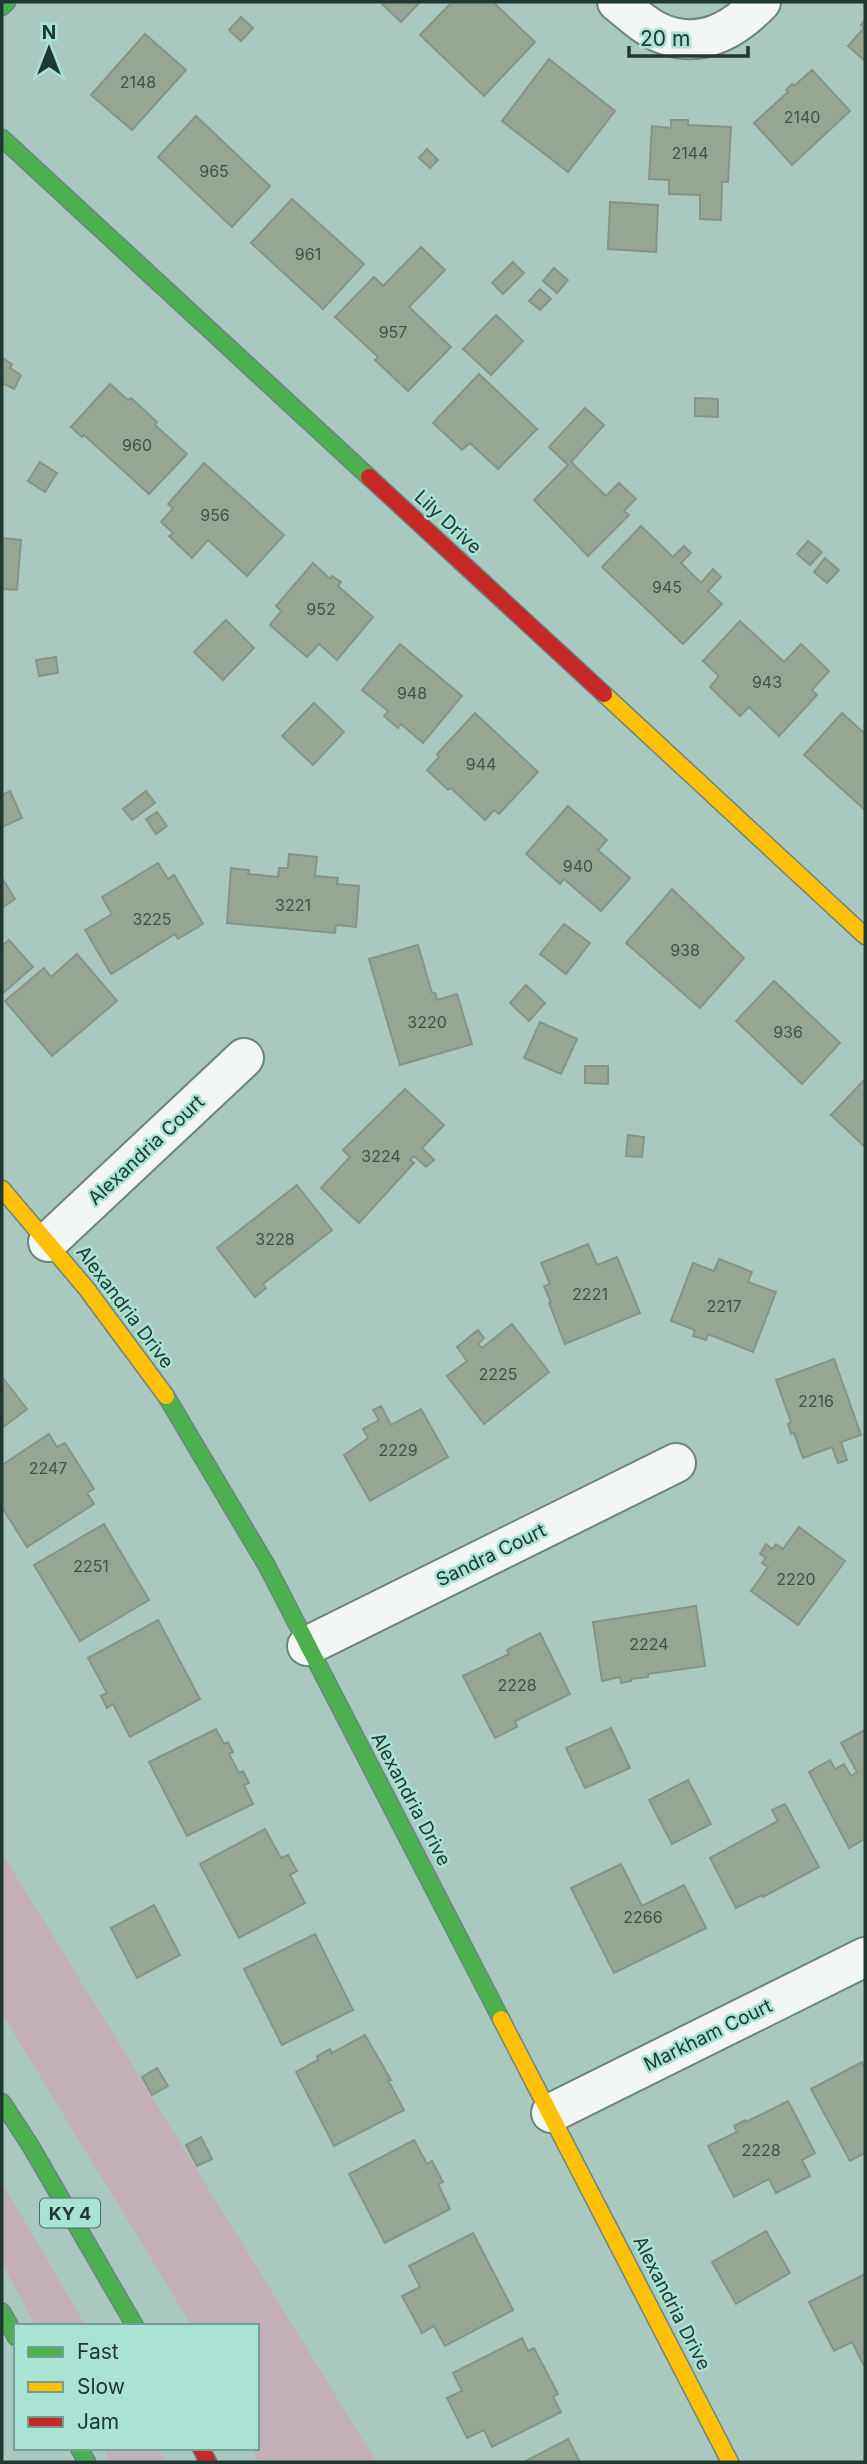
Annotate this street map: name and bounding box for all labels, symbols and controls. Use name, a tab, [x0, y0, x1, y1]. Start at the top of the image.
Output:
north arrow	[14, 14, 84, 84]
scale bar	[629, 14, 748, 58]
text: N	[42, 21, 56, 44]
text: 20 m	[640, 26, 690, 51]
house number: 2148	[120, 72, 156, 92]
house number: 2140	[784, 107, 820, 127]
house number: 2144	[672, 143, 708, 163]
house number: 965	[199, 161, 229, 181]
house number: 961	[295, 244, 321, 264]
house number: 957	[379, 322, 407, 342]
house number: 960	[122, 435, 152, 455]
street label: Lily Drive	[410, 485, 486, 559]
house number: 956	[200, 505, 230, 525]
house number: 945	[652, 577, 682, 597]
house number: 952	[306, 599, 336, 619]
house number: 943	[752, 672, 782, 692]
house number: 948	[397, 683, 427, 703]
house number: 944	[466, 754, 496, 774]
house number: 940	[563, 856, 593, 876]
house number: 3221	[275, 895, 311, 915]
house number: 3225	[132, 909, 172, 929]
house number: 938	[670, 940, 700, 960]
house number: 3220	[407, 1012, 447, 1032]
house number: 936	[773, 1022, 803, 1042]
street label: Alexandria Court	[83, 1090, 209, 1210]
house number: 3224	[361, 1146, 401, 1166]
house number: 3228	[255, 1229, 295, 1249]
street label: Alexandria Drive	[71, 1241, 179, 1373]
house number: 2221	[572, 1284, 608, 1304]
house number: 2217	[706, 1296, 742, 1316]
house number: 2225	[479, 1364, 518, 1384]
house number: 2216	[798, 1391, 834, 1411]
house number: 2229	[378, 1440, 418, 1460]
house number: 2247	[29, 1458, 67, 1478]
street label: Sandra Court	[432, 1519, 550, 1591]
house number: 2251	[73, 1556, 109, 1576]
house number: 2220	[776, 1569, 816, 1589]
house number: 2224	[629, 1634, 669, 1654]
house number: 2228	[497, 1675, 537, 1695]
street label: Alexandria Drive	[366, 1728, 456, 1870]
house number: 2266	[623, 1907, 663, 1927]
street label: Markham Court	[640, 1994, 776, 2076]
house number: 2228	[741, 2140, 781, 2160]
road number: KY 4	[40, 2199, 100, 2228]
street label: Alexandria Drive	[628, 2232, 716, 2374]
legend	[14, 2324, 259, 2450]
text: Fast	[77, 2339, 119, 2364]
text: Slow	[77, 2374, 125, 2399]
text: Jam	[77, 2409, 119, 2434]

